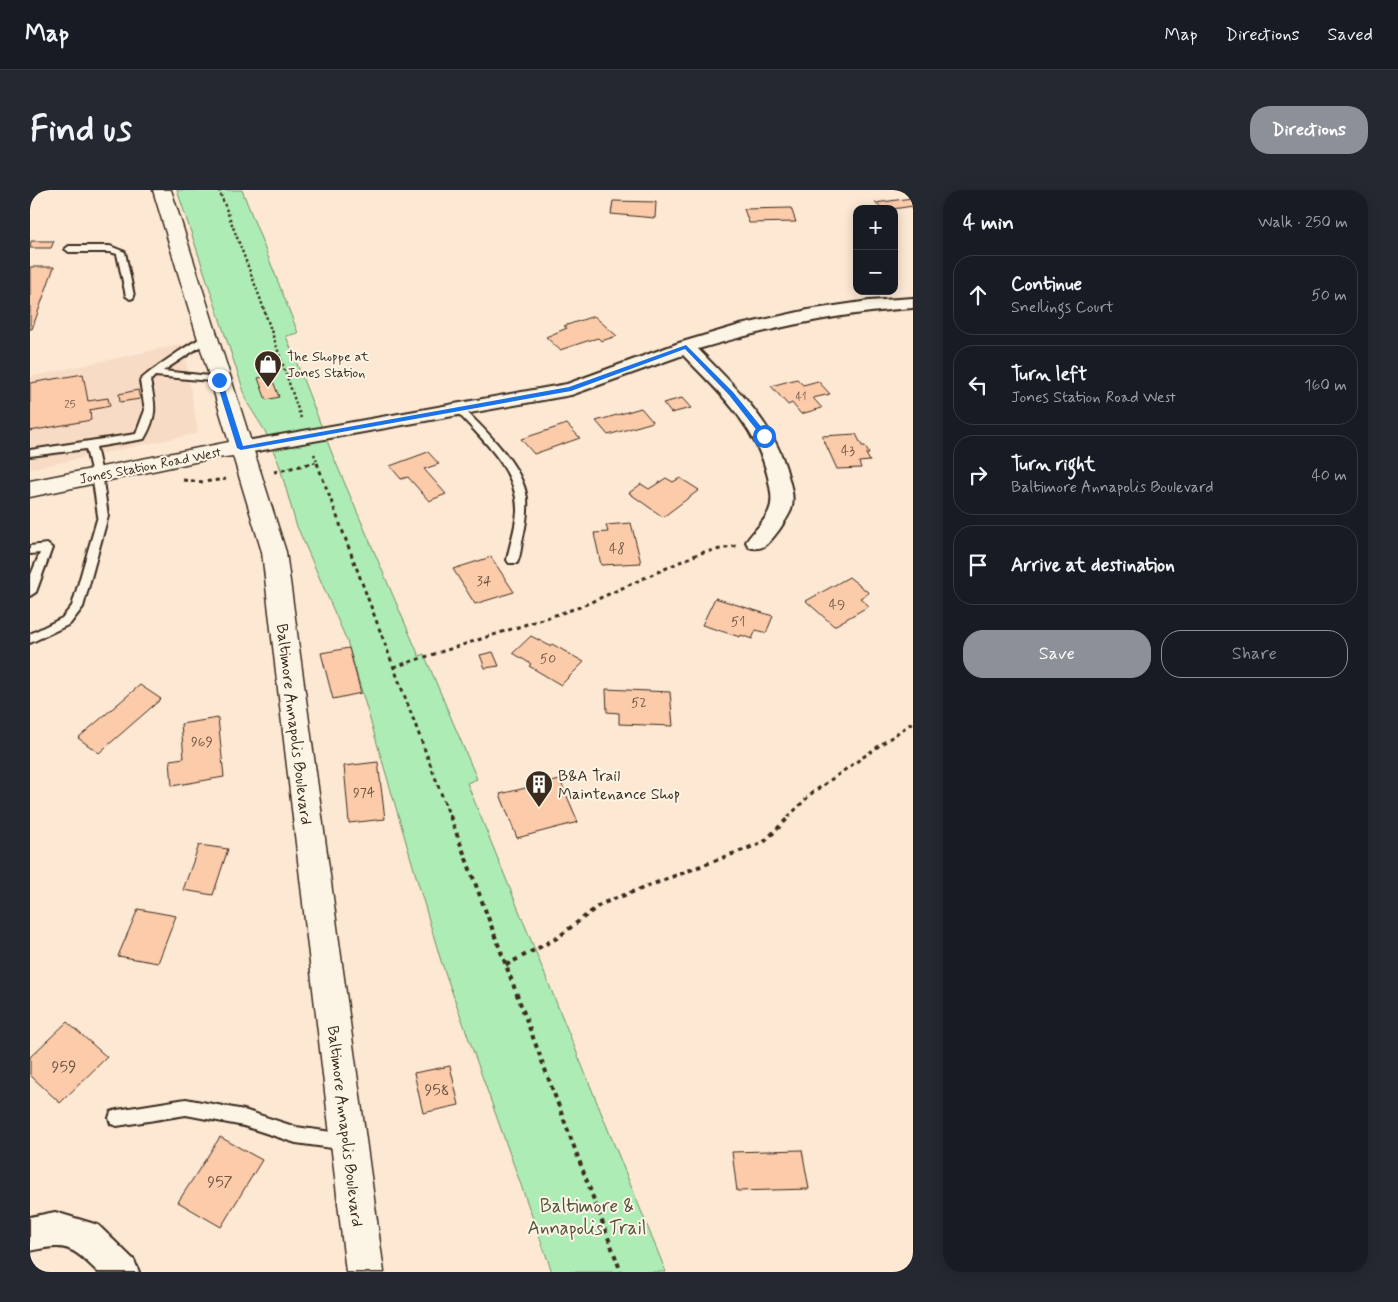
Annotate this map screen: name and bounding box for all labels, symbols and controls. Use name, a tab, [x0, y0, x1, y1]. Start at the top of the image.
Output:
text: Map	[25, 19, 69, 50]
text: Map	[1165, 23, 1198, 47]
text: Directions	[1226, 23, 1300, 47]
text: Saved	[1328, 23, 1373, 47]
button: Directions	[1250, 106, 1368, 154]
text: Find us	[30, 107, 132, 153]
map controls	[853, 205, 898, 295]
button: +	[853, 205, 898, 250]
text: 4 min	[963, 209, 1014, 237]
text: Walk · 250 m	[1258, 212, 1348, 233]
button: −	[853, 250, 898, 295]
text: Continue	[1011, 272, 1082, 297]
icon: ahead	[964, 281, 992, 309]
text: 50 m	[1311, 285, 1347, 306]
text: Snellings Court	[1011, 297, 1114, 318]
place label: The Shoppe at Jones Station	[287, 348, 370, 382]
shop icon: The Shoppe at Jones Station	[253, 349, 283, 388]
text: Turn left	[1011, 362, 1087, 387]
route end	[208, 369, 231, 392]
icon: left	[964, 371, 992, 399]
text: 160 m	[1304, 375, 1347, 396]
text: Jones Station Road West	[1011, 387, 1176, 408]
house number: 41	[795, 390, 807, 404]
house number: 25	[64, 398, 76, 412]
route start	[753, 425, 776, 448]
house number: 43	[841, 442, 855, 460]
street label: Jones Station Road West	[78, 443, 223, 489]
text: Turn right	[1011, 452, 1095, 477]
icon: right	[964, 461, 992, 489]
text: 40 m	[1311, 465, 1347, 486]
text: Baltimore Annapolis Boulevard	[1011, 477, 1214, 498]
house number: 48	[609, 540, 625, 558]
icon: arrive	[964, 551, 992, 579]
text: Arrive at destination	[1011, 553, 1175, 578]
house number: 34	[477, 572, 492, 590]
house number: 49	[829, 596, 845, 614]
house number: 51	[731, 613, 745, 631]
street label: Baltimore Annapolis Boulevard	[271, 622, 316, 826]
button: Save	[963, 630, 1151, 678]
button: Share	[1161, 630, 1348, 678]
house number: 50	[540, 650, 556, 668]
house number: 52	[631, 694, 647, 712]
house number: 969	[191, 733, 213, 751]
place label: B&A Trail Maintenance Shop	[558, 766, 680, 805]
building icon: B&A Trail Maintenance Shop	[524, 769, 554, 808]
house number: 974	[353, 784, 375, 802]
street label: Baltimore Annapolis Boulevard	[322, 1024, 367, 1228]
house number: 959	[52, 1057, 76, 1078]
house number: 958	[424, 1080, 450, 1101]
house number: 957	[207, 1172, 233, 1193]
park label: Baltimore & Annapolis Trail	[527, 1194, 647, 1241]

